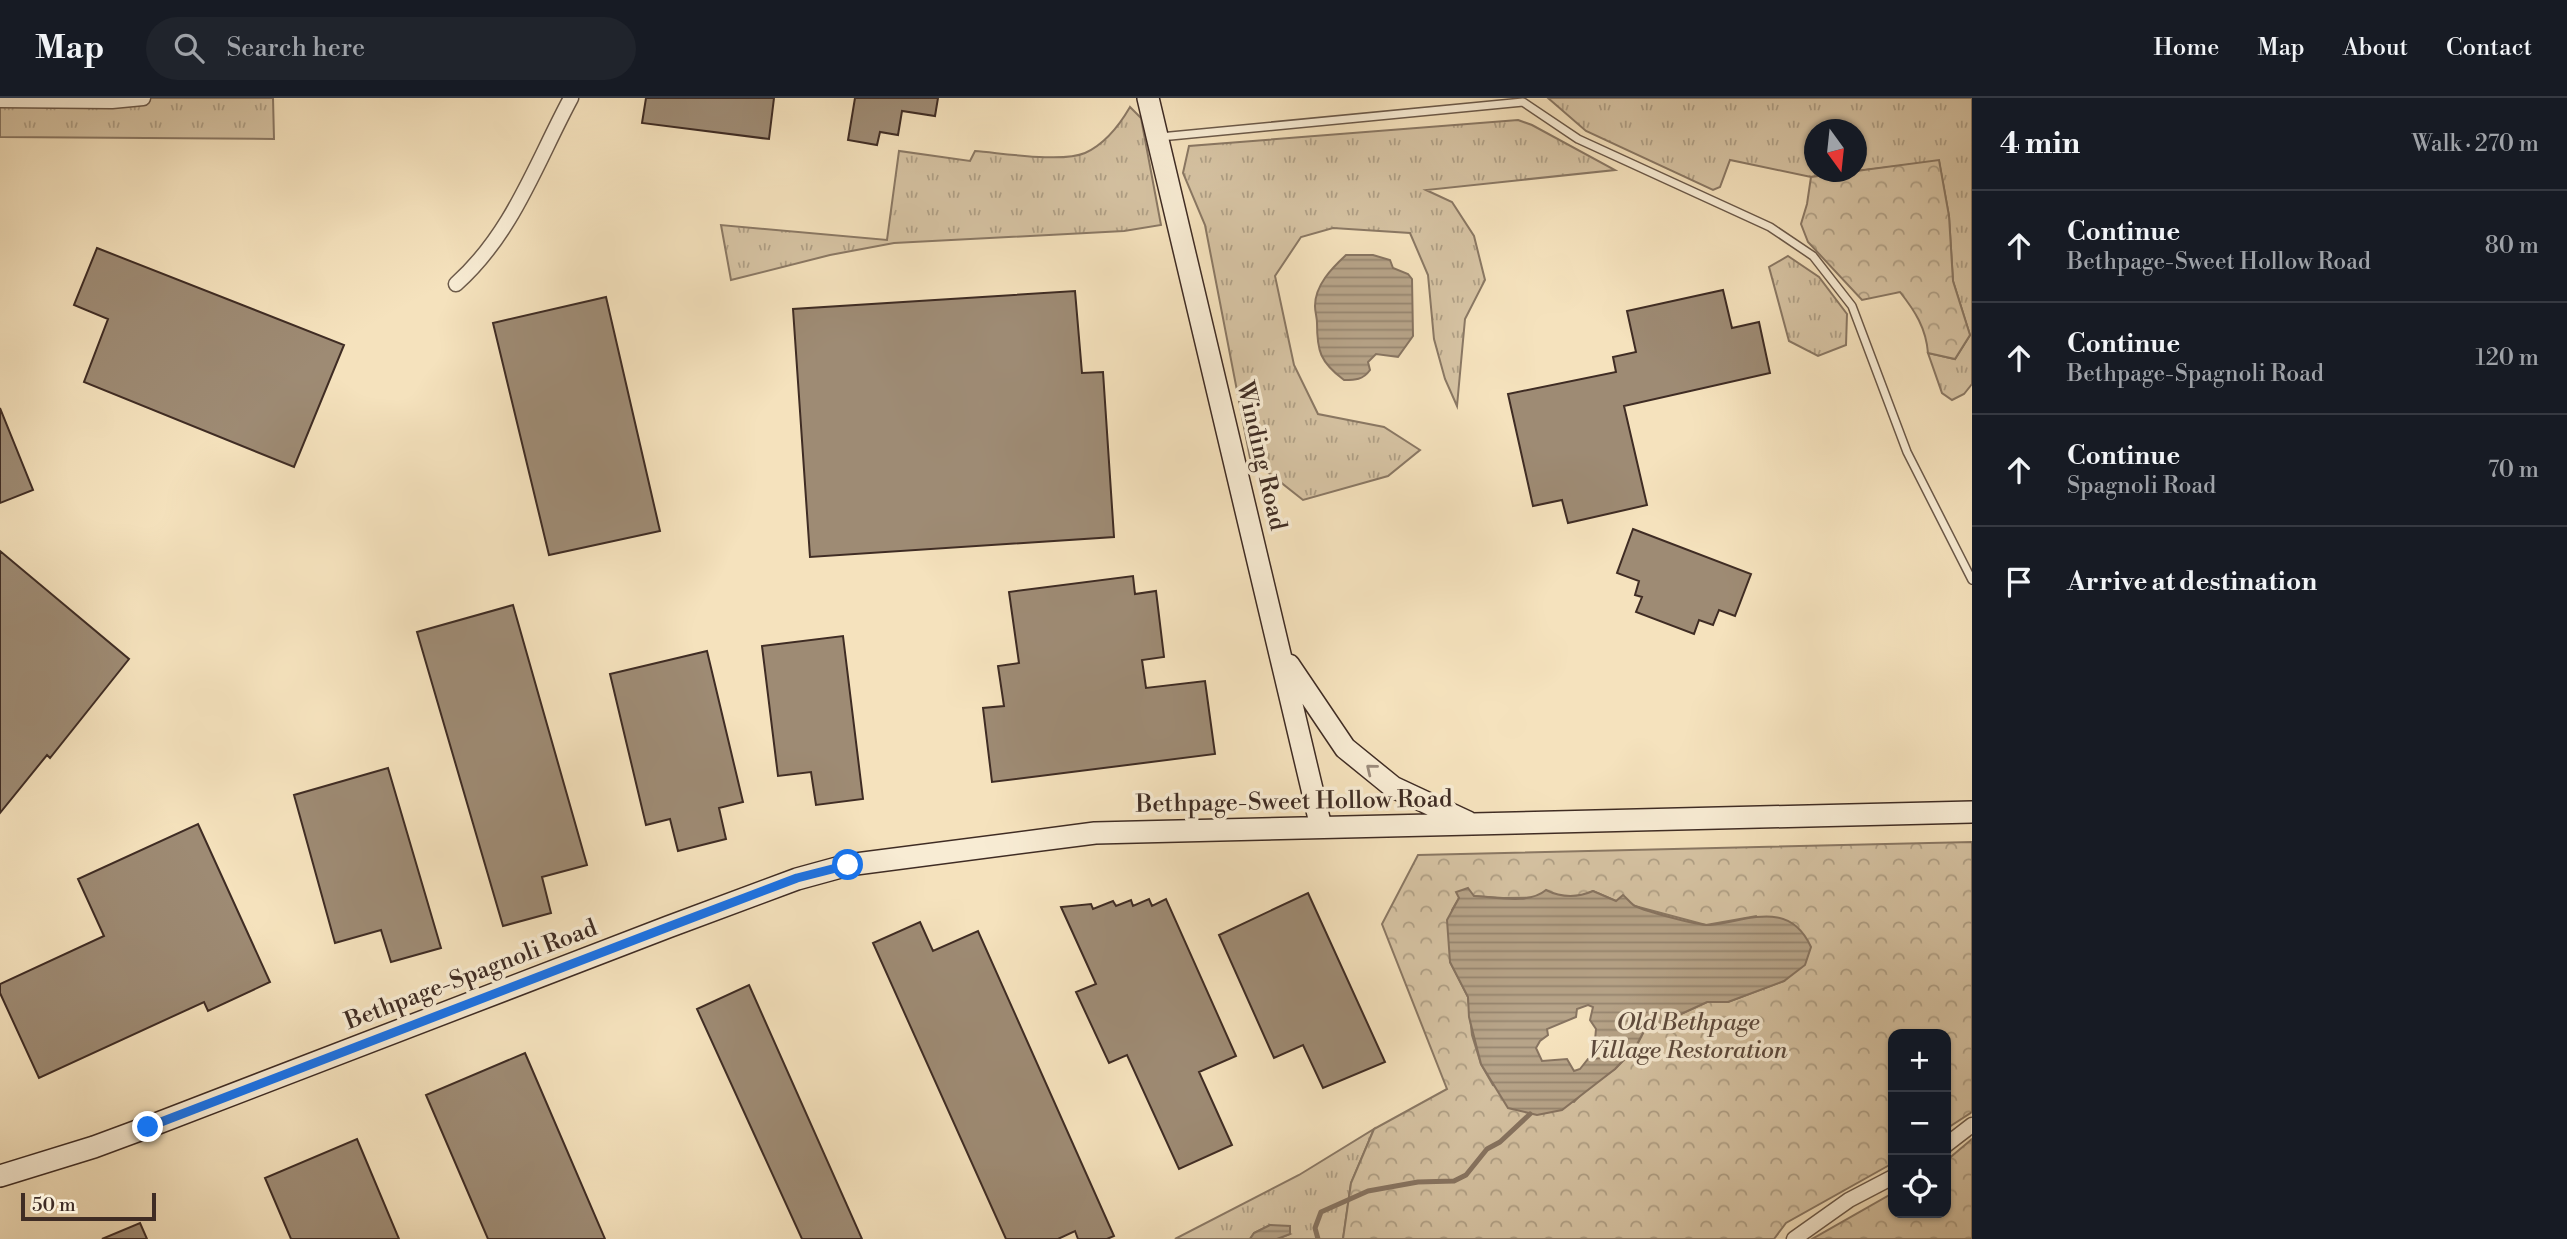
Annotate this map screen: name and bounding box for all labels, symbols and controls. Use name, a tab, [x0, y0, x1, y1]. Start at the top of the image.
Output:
search box	[146, 17, 636, 80]
text: Map	[35, 28, 104, 69]
icon: search	[170, 29, 208, 67]
text: Search here	[226, 32, 365, 64]
text: Home	[2154, 33, 2219, 63]
text: Map	[2257, 33, 2305, 63]
text: About	[2343, 33, 2408, 63]
text: Contact	[2446, 33, 2532, 63]
north arrow	[1804, 119, 1867, 182]
text: 4 min	[2000, 125, 2080, 163]
text: Walk · 270 m	[2412, 130, 2539, 158]
text: Continue	[2067, 216, 2180, 248]
icon: ahead	[2000, 227, 2038, 265]
text: 80 m	[2485, 232, 2539, 260]
text: Bethpage-Sweet Hollow Road	[2067, 248, 2371, 276]
text: Continue	[2067, 328, 2180, 360]
icon: ahead	[2000, 339, 2038, 377]
text: 120 m	[2475, 344, 2539, 372]
text: Bethpage-Spagnoli Road	[2067, 360, 2324, 388]
street label: Winding Road	[1229, 378, 1293, 534]
text: Continue	[2067, 440, 2180, 472]
icon: ahead	[2000, 451, 2038, 489]
text: 70 m	[2488, 456, 2539, 484]
text: Spagnoli Road	[2067, 472, 2216, 500]
icon: arrive	[2000, 563, 2038, 601]
text: Arrive at destination	[2067, 566, 2317, 598]
one-way arrow	[1366, 764, 1378, 777]
street label: Bethpage-Sweet Hollow Road	[1134, 784, 1453, 820]
route start	[832, 849, 863, 880]
street label: Bethpage-Spagnoli Road	[340, 913, 602, 1037]
park label: Old Bethpage Village Restoration	[1589, 1008, 1788, 1066]
map controls	[1888, 1029, 1951, 1218]
button: +	[1888, 1029, 1951, 1092]
button: −	[1888, 1092, 1951, 1155]
route end	[132, 1111, 163, 1142]
button: locate	[1888, 1155, 1951, 1218]
scale bar	[21, 1190, 156, 1222]
text: 50 m	[32, 1193, 76, 1217]

